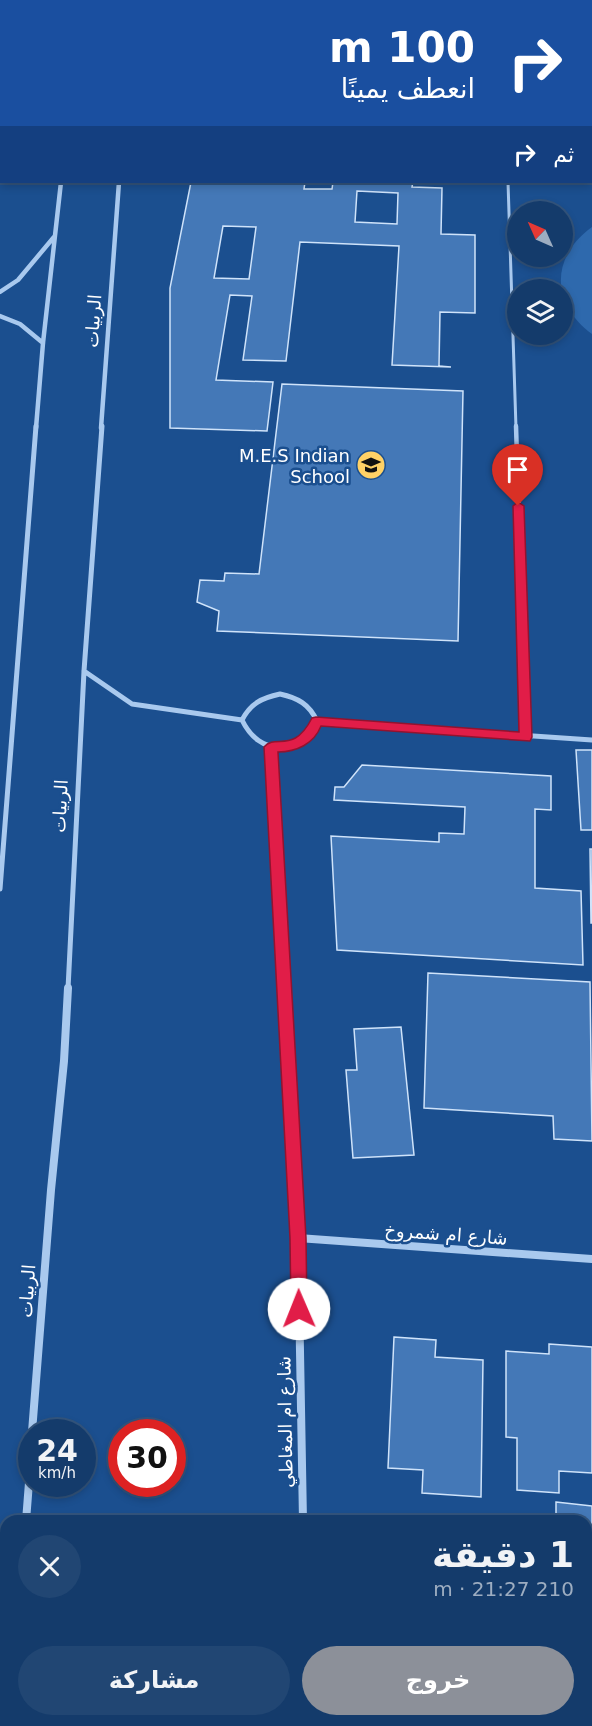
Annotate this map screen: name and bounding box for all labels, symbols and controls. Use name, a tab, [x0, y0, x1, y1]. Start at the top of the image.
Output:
text: 100 m	[329, 23, 475, 72]
icon: right	[496, 24, 574, 102]
text: انعطف يمينًا	[341, 73, 475, 104]
icon: right	[508, 138, 541, 171]
text: ثم	[553, 142, 574, 167]
north arrow	[507, 201, 573, 267]
map controls	[507, 201, 573, 345]
button: layers	[507, 279, 573, 345]
street label: الربيات	[81, 294, 106, 348]
pin	[492, 444, 543, 506]
place label: M.E.S Indian School	[239, 445, 350, 487]
school or university icon: M.E.S Indian School	[355, 449, 387, 481]
icon: arrive	[501, 453, 534, 486]
street label: الربيات	[48, 779, 73, 833]
street label: شارع ام شمروخ	[384, 1219, 508, 1250]
street label: الربيات	[15, 1264, 40, 1318]
position arrow	[267, 1277, 331, 1341]
street label: شارع ام المغاطي	[273, 1356, 298, 1488]
speed limit sign: 30	[108, 1419, 186, 1497]
text: 24	[36, 1433, 78, 1468]
text: km/h	[38, 1464, 76, 1482]
text: 1 دقيقة	[432, 1534, 574, 1575]
button: close	[18, 1535, 81, 1598]
text: 210 m · 21:27	[433, 1577, 574, 1601]
button: مشاركة	[18, 1646, 290, 1715]
button: خروج	[302, 1646, 574, 1715]

